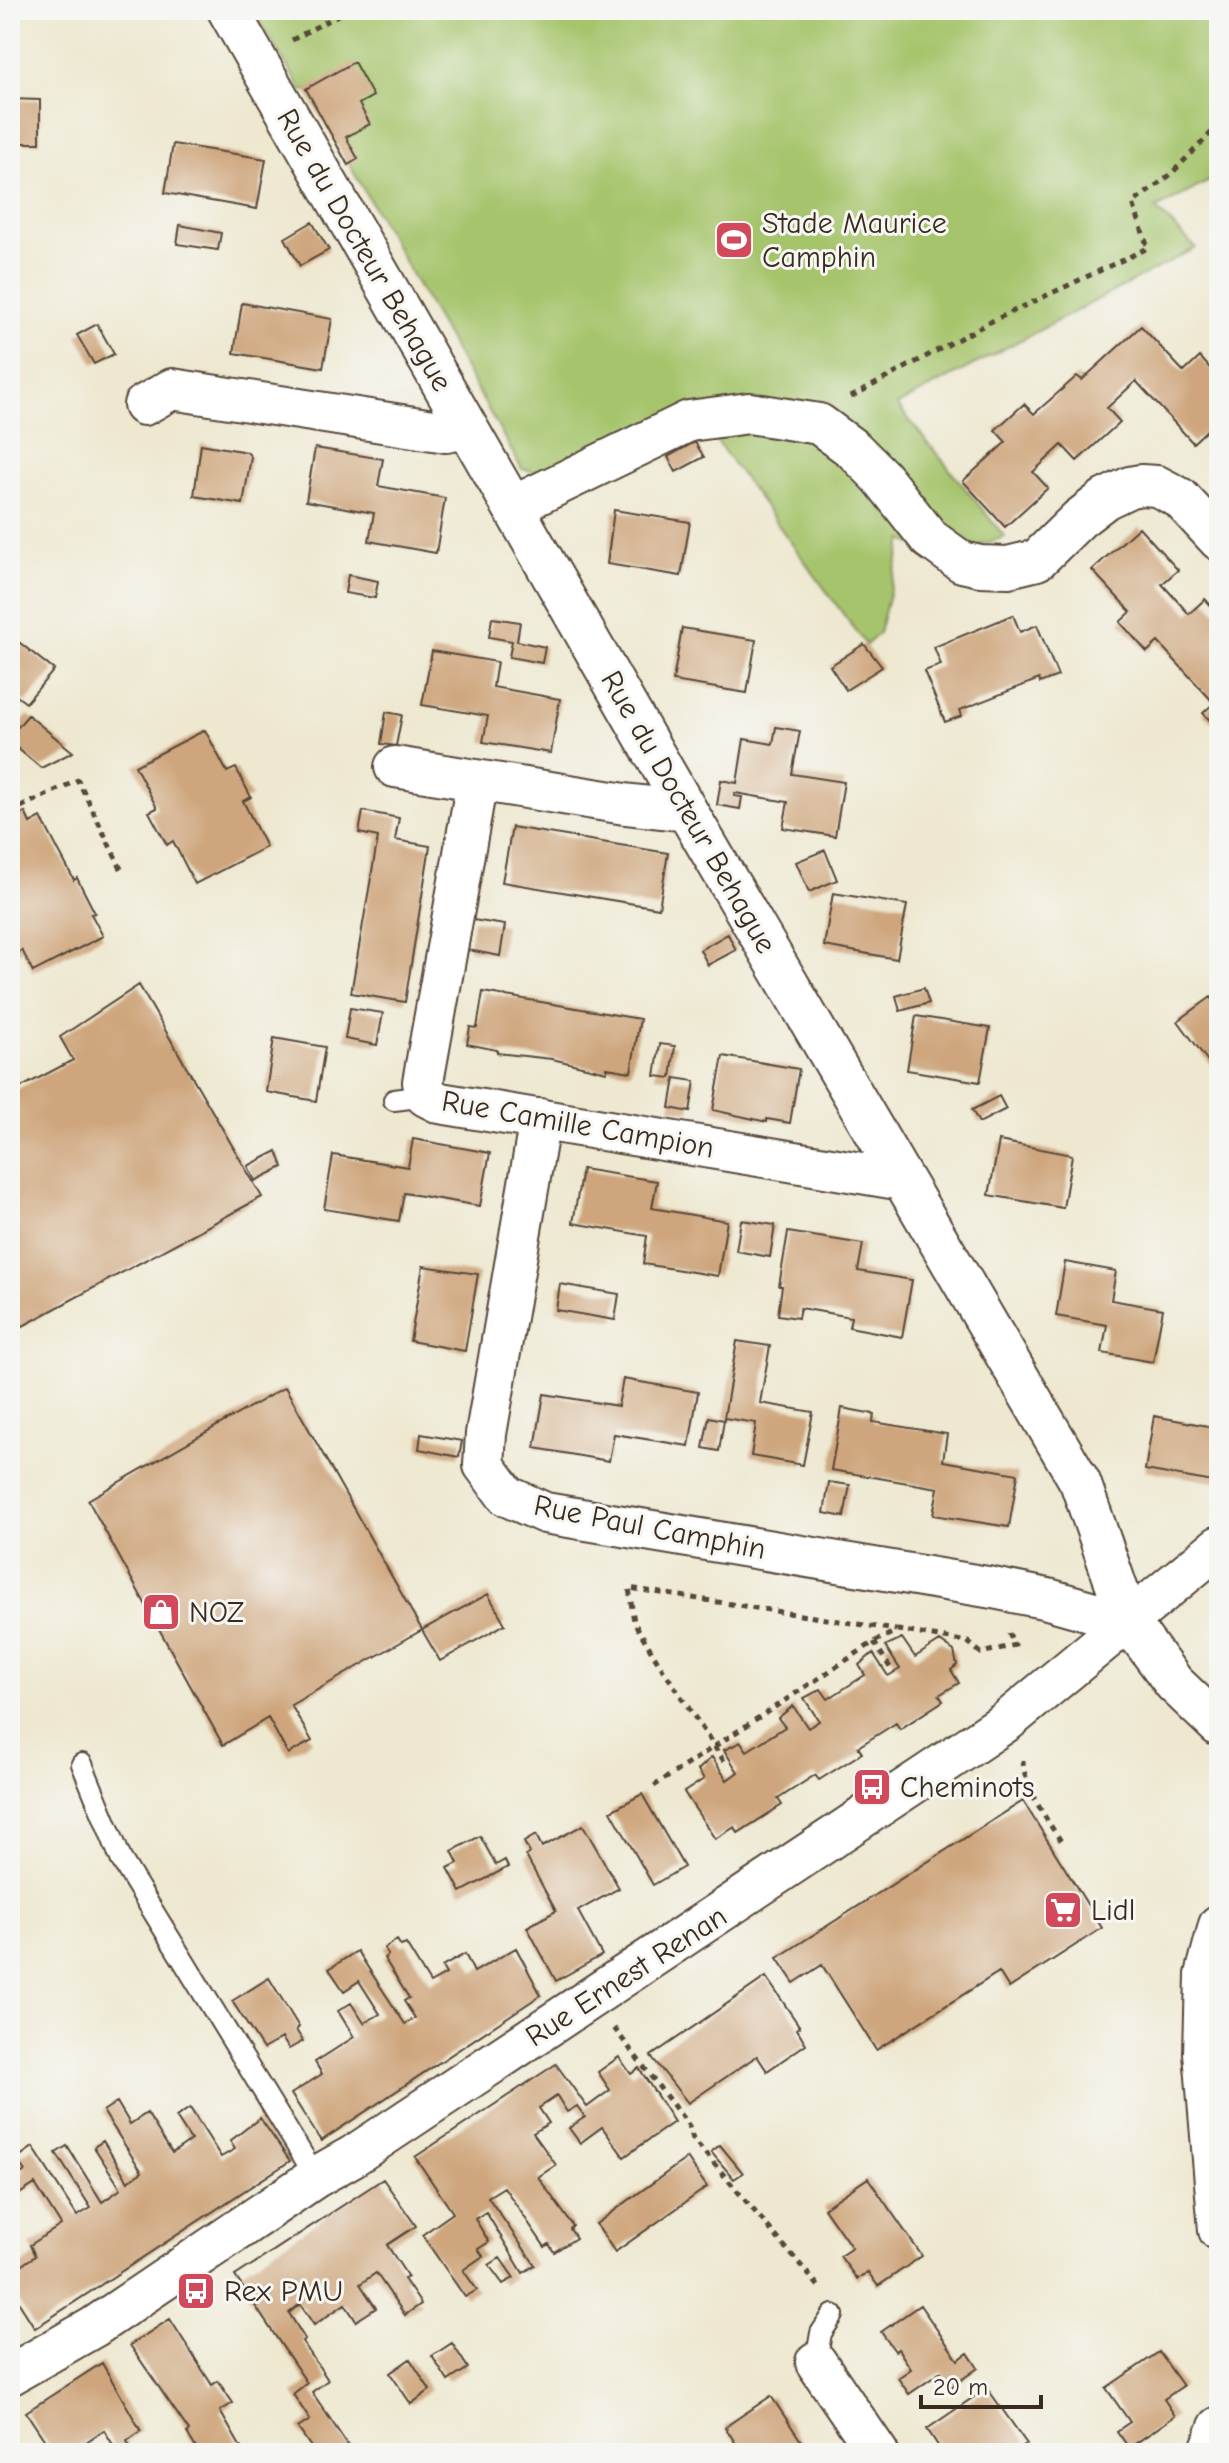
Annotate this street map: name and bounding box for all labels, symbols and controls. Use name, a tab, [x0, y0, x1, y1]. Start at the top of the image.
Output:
street label: Rue du Docteur Behague	[269, 103, 460, 398]
place label: Stade Maurice Camphin	[762, 206, 947, 275]
sports icon: Stade Maurice Camphin	[713, 219, 755, 261]
street label: Rue du Docteur Behague	[593, 665, 784, 960]
street label: Rue Camille Campion	[439, 1083, 717, 1166]
street label: Rue Paul Camphin	[531, 1488, 769, 1567]
shop icon: NOZ	[140, 1591, 182, 1633]
place label: NOZ	[189, 1595, 244, 1630]
bus stop icon: Cheminots	[851, 1766, 893, 1808]
place label: Cheminots	[900, 1770, 1034, 1805]
supermarket icon: Lidl	[1042, 1889, 1084, 1931]
place label: Lidl	[1091, 1893, 1135, 1928]
street label: Rue Ernest Renan	[519, 1899, 733, 2054]
bus stop icon: Rex PMU	[175, 2270, 217, 2312]
place label: Rex PMU	[224, 2274, 343, 2309]
scale bar	[921, 2359, 1041, 2409]
text: 20 m	[933, 2373, 988, 2401]

